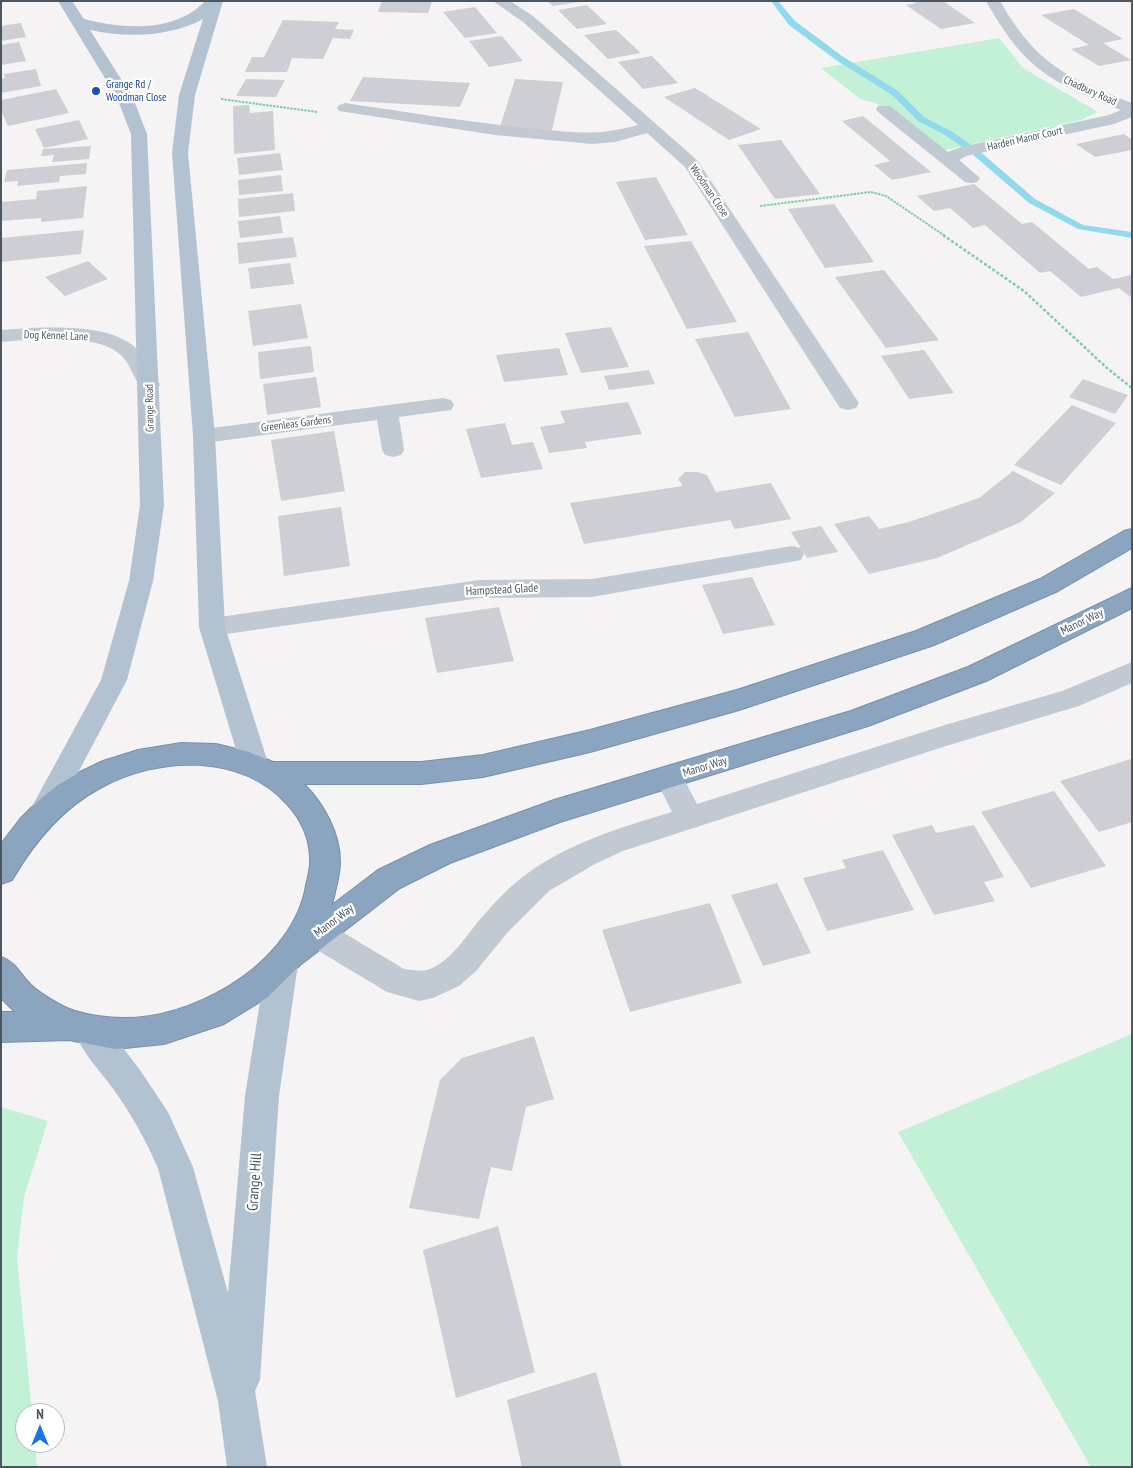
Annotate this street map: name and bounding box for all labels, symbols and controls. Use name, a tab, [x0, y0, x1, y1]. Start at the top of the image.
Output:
street label: Chadbury Road	[1061, 73, 1119, 109]
place label: Grange Rd / Woodman Close	[106, 78, 167, 104]
marker: Grange Rd / Woodman Close	[90, 85, 102, 97]
street label: Harden Manor Court	[986, 124, 1064, 154]
street label: Woodman Close	[687, 162, 731, 220]
street label: Dog Kennel Lane	[24, 328, 88, 344]
street label: Grange Road	[143, 384, 157, 432]
street label: Greenleas Gardens	[260, 413, 332, 435]
street label: Hampstead Glade	[465, 581, 539, 599]
street label: Manor Way	[1058, 606, 1106, 638]
street label: Manor Way	[681, 753, 729, 781]
street label: Manor Way	[311, 901, 357, 941]
street label: Grange Hill	[244, 1152, 266, 1212]
north arrow	[15, 1403, 65, 1453]
text: N	[36, 1405, 44, 1423]

